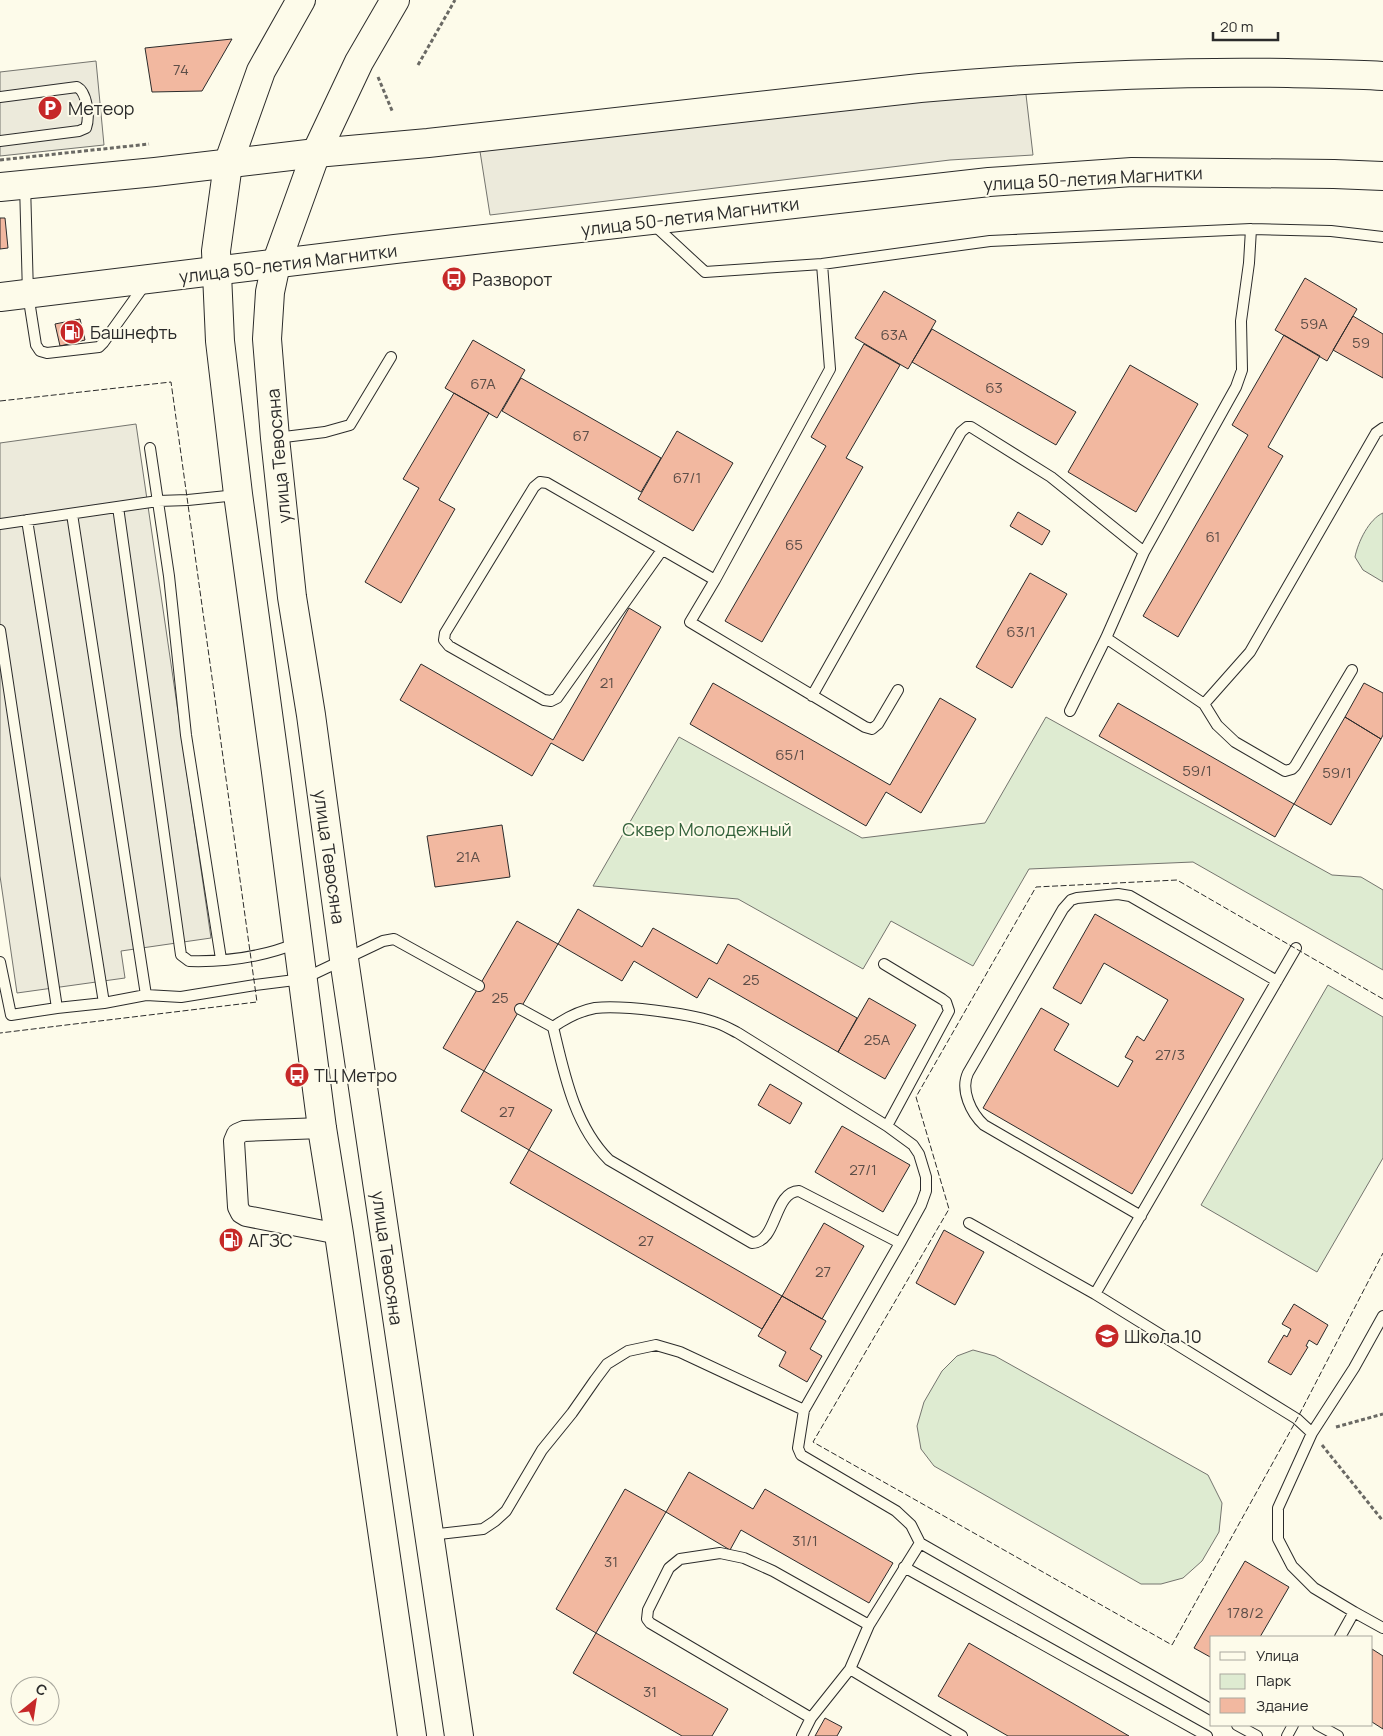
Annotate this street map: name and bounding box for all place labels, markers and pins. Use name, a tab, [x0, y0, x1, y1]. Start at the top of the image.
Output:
parking icon: Метеор	[37, 95, 63, 121]
place label: Метеор	[68, 96, 134, 120]
bus stop icon: Разворот	[441, 266, 467, 292]
place label: Разворот	[472, 267, 552, 291]
fuel station icon: Башнефть	[59, 319, 85, 345]
place label: Башнефть	[90, 320, 177, 344]
bus stop icon: ТЦ Метро	[284, 1062, 310, 1088]
place label: ТЦ Метро	[314, 1063, 397, 1087]
fuel station icon: АГЗС	[218, 1227, 244, 1253]
place label: АГЗС	[248, 1228, 293, 1252]
school or university icon: Школа 10	[1094, 1323, 1120, 1349]
place label: Школа 10	[1124, 1324, 1202, 1348]

